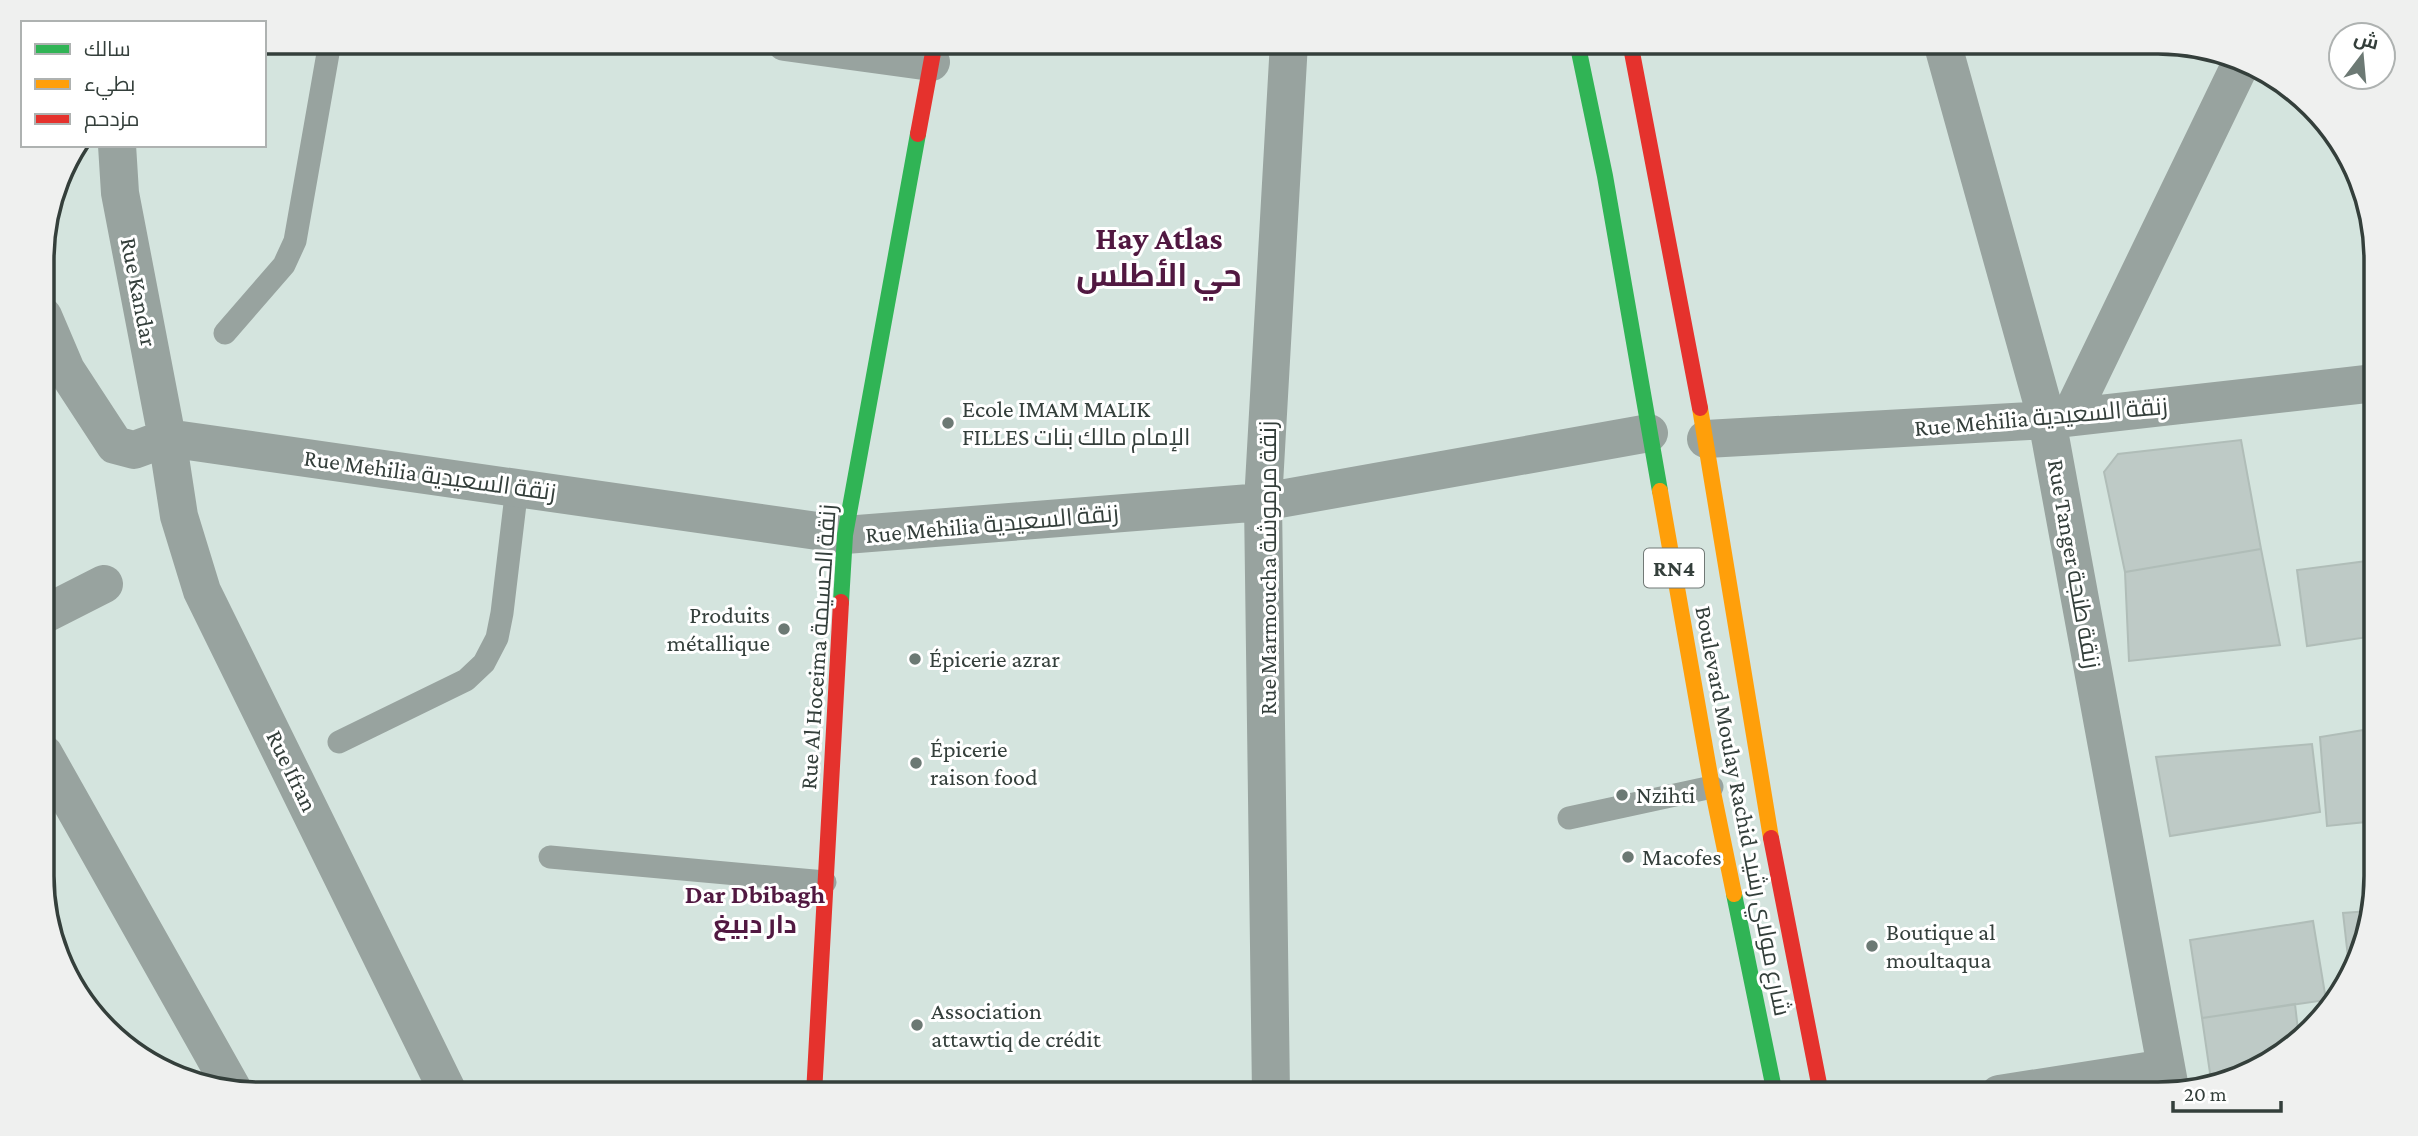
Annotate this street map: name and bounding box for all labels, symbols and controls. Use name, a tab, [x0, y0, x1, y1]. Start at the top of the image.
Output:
legend	[21, 21, 266, 147]
north arrow	[2327, 21, 2397, 91]
text: ش	[2352, 27, 2381, 55]
text: سالك	[84, 37, 131, 61]
text: بطيء	[84, 72, 135, 100]
text: مزدحم	[84, 107, 139, 133]
district label: Hay Atlas حي الأطلس	[1076, 220, 1242, 301]
street label: Rue Kandar	[116, 235, 163, 349]
street label: Rue Mehilia زنقة السعيدية	[1913, 392, 2169, 441]
place label: Ecole IMAM MALIK FILLES الإمام مالك بنات	[962, 395, 1190, 453]
marker: Ecole IMAM MALIK FILLES الإمام مالك بنات	[940, 415, 956, 431]
street label: Rue Marmoucha زنقة مرموشة	[1254, 421, 1281, 715]
street label: Rue Mehilia زنقة السعيدية	[302, 443, 558, 506]
street label: Rue Tanger زنقة طنجة	[2043, 457, 2106, 671]
street label: Rue Mehilia زنقة السعيدية	[864, 499, 1120, 548]
street label: Rue Al Hoceima زنقة الحسيمة	[794, 503, 841, 791]
road number: RN4	[1644, 548, 1704, 588]
place label: Produits métallique	[667, 601, 770, 656]
street label: Boulevard Moulay Rachid شارع مولاي رشيد	[1686, 604, 1797, 1019]
marker: Produits métallique	[776, 621, 792, 637]
place label: Épicerie azrar	[929, 645, 1061, 672]
marker: Épicerie azrar	[907, 651, 923, 667]
street label: Rue Ifran	[261, 726, 324, 816]
place label: Épicerie raison food	[930, 735, 1038, 790]
marker: Épicerie raison food	[908, 755, 924, 771]
place label: Nzihti	[1636, 781, 1695, 808]
marker: Nzihti	[1614, 787, 1630, 803]
place label: Macofes	[1642, 843, 1722, 870]
marker: Macofes	[1620, 849, 1636, 865]
district label: Dar Dbibagh دار دبيغ	[685, 880, 825, 941]
place label: Boutique al moultaqua	[1886, 918, 1995, 973]
marker: Boutique al moultaqua	[1864, 938, 1880, 954]
place label: Association attawtiq de crédit	[931, 997, 1102, 1052]
marker: Association attawtiq de crédit	[909, 1017, 925, 1033]
scale bar	[2173, 1070, 2282, 1114]
text: 20 m	[2184, 1082, 2227, 1106]

